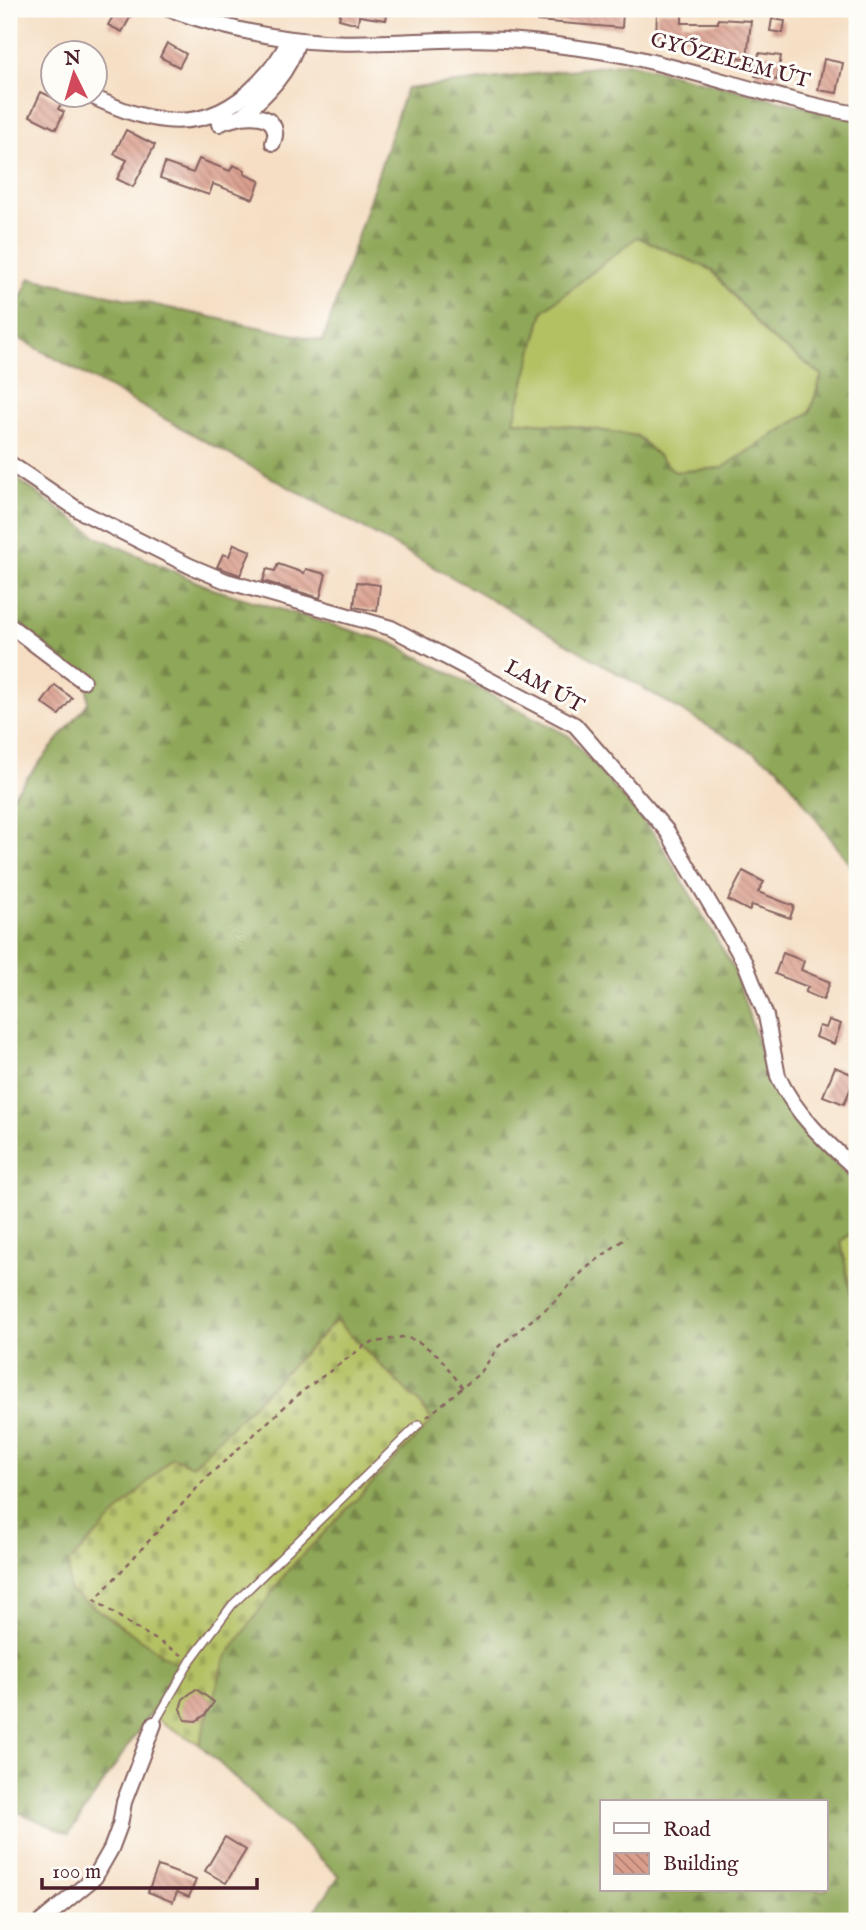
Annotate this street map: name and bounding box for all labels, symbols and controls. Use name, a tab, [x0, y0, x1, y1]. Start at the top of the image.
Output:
street label: GYŐZELEM ÚT	[647, 26, 814, 95]
north arrow	[38, 38, 108, 108]
text: N	[62, 46, 82, 72]
street label: LAM ÚT	[500, 654, 589, 720]
legend	[600, 1800, 828, 1892]
text: Road	[663, 1817, 711, 1844]
scale bar	[42, 1846, 257, 1890]
text: Building	[663, 1851, 739, 1878]
text: 100 m	[52, 1859, 101, 1886]

